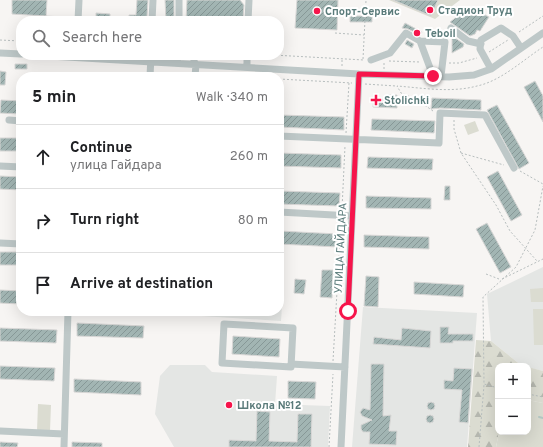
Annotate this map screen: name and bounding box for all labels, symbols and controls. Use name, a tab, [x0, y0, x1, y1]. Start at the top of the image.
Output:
place label: Стадион Труд	[438, 4, 512, 18]
place label: Спорт-Сервис	[325, 5, 400, 19]
marker: Стадион Труд	[425, 5, 435, 15]
marker: Спорт-Сервис	[312, 6, 322, 16]
search box	[16, 16, 284, 60]
icon: search	[30, 27, 52, 49]
place label: Teboil	[425, 27, 456, 41]
marker: Teboil	[412, 28, 422, 38]
text: Search here	[62, 29, 142, 48]
route end	[424, 67, 442, 85]
text: 5 min	[32, 87, 76, 109]
text: Walk · 340 m	[196, 90, 268, 106]
place label: Stolichki	[384, 94, 429, 108]
marker: Stolichki	[371, 95, 381, 105]
text: Continue	[70, 139, 132, 158]
icon: ahead	[32, 146, 54, 168]
text: 260 m	[230, 149, 268, 165]
text: улица Гайдара	[70, 158, 162, 174]
street label: УЛИЦА ГАЙДАРА	[331, 202, 350, 294]
icon: right	[32, 210, 54, 232]
text: Turn right	[70, 211, 139, 230]
text: 80 m	[238, 213, 268, 229]
icon: arrive	[32, 274, 54, 296]
text: Arrive at destination	[70, 275, 213, 294]
route start	[339, 302, 357, 320]
map controls	[495, 363, 531, 435]
button: +	[495, 363, 531, 399]
place label: Школа №12	[237, 399, 301, 413]
button: −	[495, 399, 531, 435]
marker: Школа №12	[224, 400, 234, 410]

